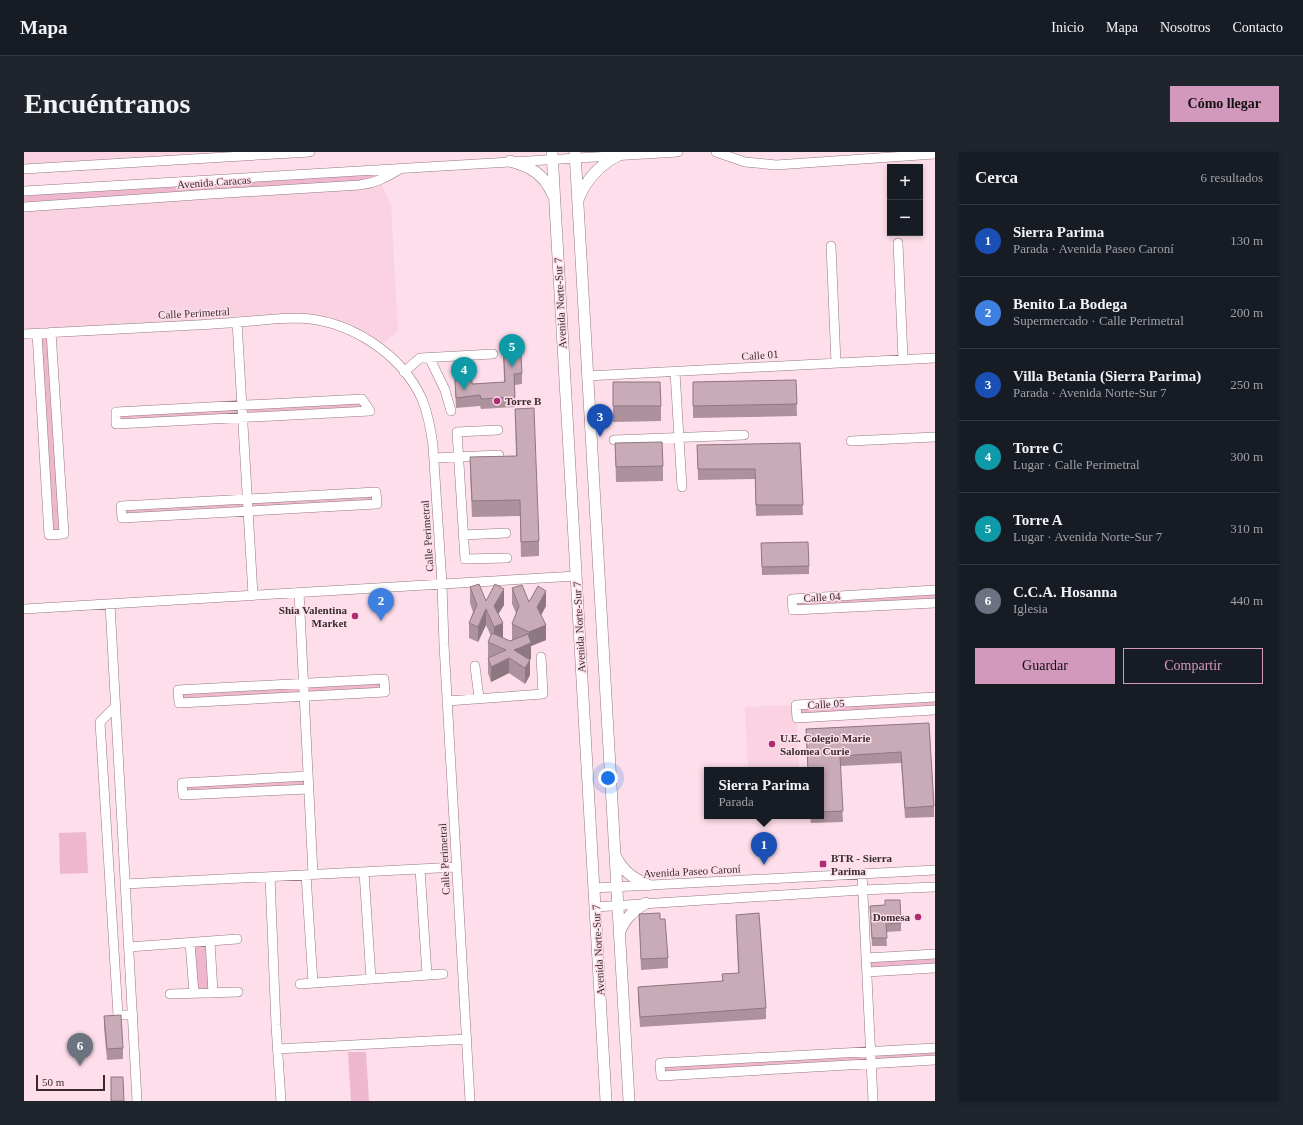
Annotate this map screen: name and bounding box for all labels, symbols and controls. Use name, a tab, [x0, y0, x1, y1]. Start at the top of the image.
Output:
text: Mapa	[20, 17, 68, 38]
text: Inicio	[1051, 20, 1084, 35]
text: Mapa	[1106, 20, 1138, 35]
text: Nosotros	[1160, 20, 1210, 35]
text: Contacto	[1232, 20, 1283, 35]
button: Cómo llegar	[1170, 86, 1279, 122]
text: Encuéntranos	[24, 88, 190, 119]
map controls	[887, 164, 923, 236]
button: +	[887, 164, 923, 200]
text: Cerca	[975, 168, 1018, 187]
text: 6 resultados	[1201, 170, 1263, 185]
street label: Avenida Caracas	[177, 173, 251, 191]
button: −	[887, 200, 923, 236]
text: Sierra Parima	[1013, 224, 1104, 240]
text: 1	[985, 233, 991, 248]
text: 130 m	[1230, 233, 1263, 248]
text: Parada · Avenida Paseo Caroní	[1013, 241, 1174, 256]
street label: Avenida Norte-Sur 7	[552, 257, 568, 349]
text: Benito La Bodega	[1013, 296, 1127, 312]
street label: Calle Perimetral	[158, 305, 230, 321]
text: 2	[985, 305, 991, 320]
text: 200 m	[1230, 305, 1263, 320]
text: Supermercado · Calle Perimetral	[1013, 313, 1184, 328]
pin: 5	[499, 334, 525, 367]
street label: Calle 01	[741, 348, 779, 362]
pin: 4	[451, 357, 477, 390]
text: Villa Betania (Sierra Parima)	[1013, 368, 1201, 384]
text: 3	[985, 377, 991, 392]
text: 250 m	[1230, 377, 1263, 392]
text: Parada · Avenida Norte-Sur 7	[1013, 385, 1167, 400]
place label: Torre B	[505, 395, 542, 407]
marker: Torre B	[492, 396, 502, 406]
pin: 3	[587, 404, 613, 437]
text: Torre C	[1013, 440, 1063, 456]
text: 4	[985, 449, 991, 464]
text: 300 m	[1230, 449, 1263, 464]
text: Lugar · Calle Perimetral	[1013, 457, 1140, 472]
street label: Calle Perimetral	[419, 500, 435, 572]
text: Torre A	[1013, 512, 1063, 528]
text: 5	[985, 521, 991, 536]
text: 310 m	[1230, 521, 1263, 536]
text: Lugar · Avenida Norte-Sur 7	[1013, 529, 1162, 544]
street label: Avenida Norte-Sur 7	[571, 581, 587, 673]
text: C.C.A. Hosanna	[1013, 584, 1117, 600]
pin: 2	[368, 588, 394, 621]
street label: Calle 04	[803, 590, 841, 604]
text: 6	[985, 593, 991, 608]
text: 440 m	[1230, 593, 1263, 608]
text: Iglesia	[1013, 601, 1048, 616]
place label: Shia Valentina Market	[279, 604, 347, 629]
marker: Shia Valentina Market	[350, 611, 360, 621]
button: Guardar	[975, 648, 1115, 684]
button: Compartir	[1123, 648, 1263, 684]
street label: Calle 05	[807, 697, 845, 711]
place label: U.E. Colegio Marie Salomea Curie	[780, 732, 871, 757]
marker: U.E. Colegio Marie Salomea Curie	[767, 739, 777, 749]
popup	[704, 767, 824, 819]
your location	[598, 768, 618, 788]
text: Sierra Parima	[718, 777, 810, 793]
text: Parada	[718, 794, 754, 809]
street label: Calle Perimetral	[436, 823, 452, 895]
pin: 1	[751, 832, 777, 865]
place label: BTR - Sierra Parima	[831, 852, 893, 877]
marker: BTR - Sierra Parima	[818, 859, 828, 869]
street label: Avenida Paseo Caroní	[643, 862, 741, 880]
street label: Avenida Norte-Sur 7	[590, 904, 606, 996]
place label: Domesa	[873, 911, 910, 923]
marker: Domesa	[913, 912, 923, 922]
pin: 6	[67, 1033, 93, 1066]
scale bar	[36, 1073, 105, 1092]
text: 50 m	[42, 1076, 64, 1088]

